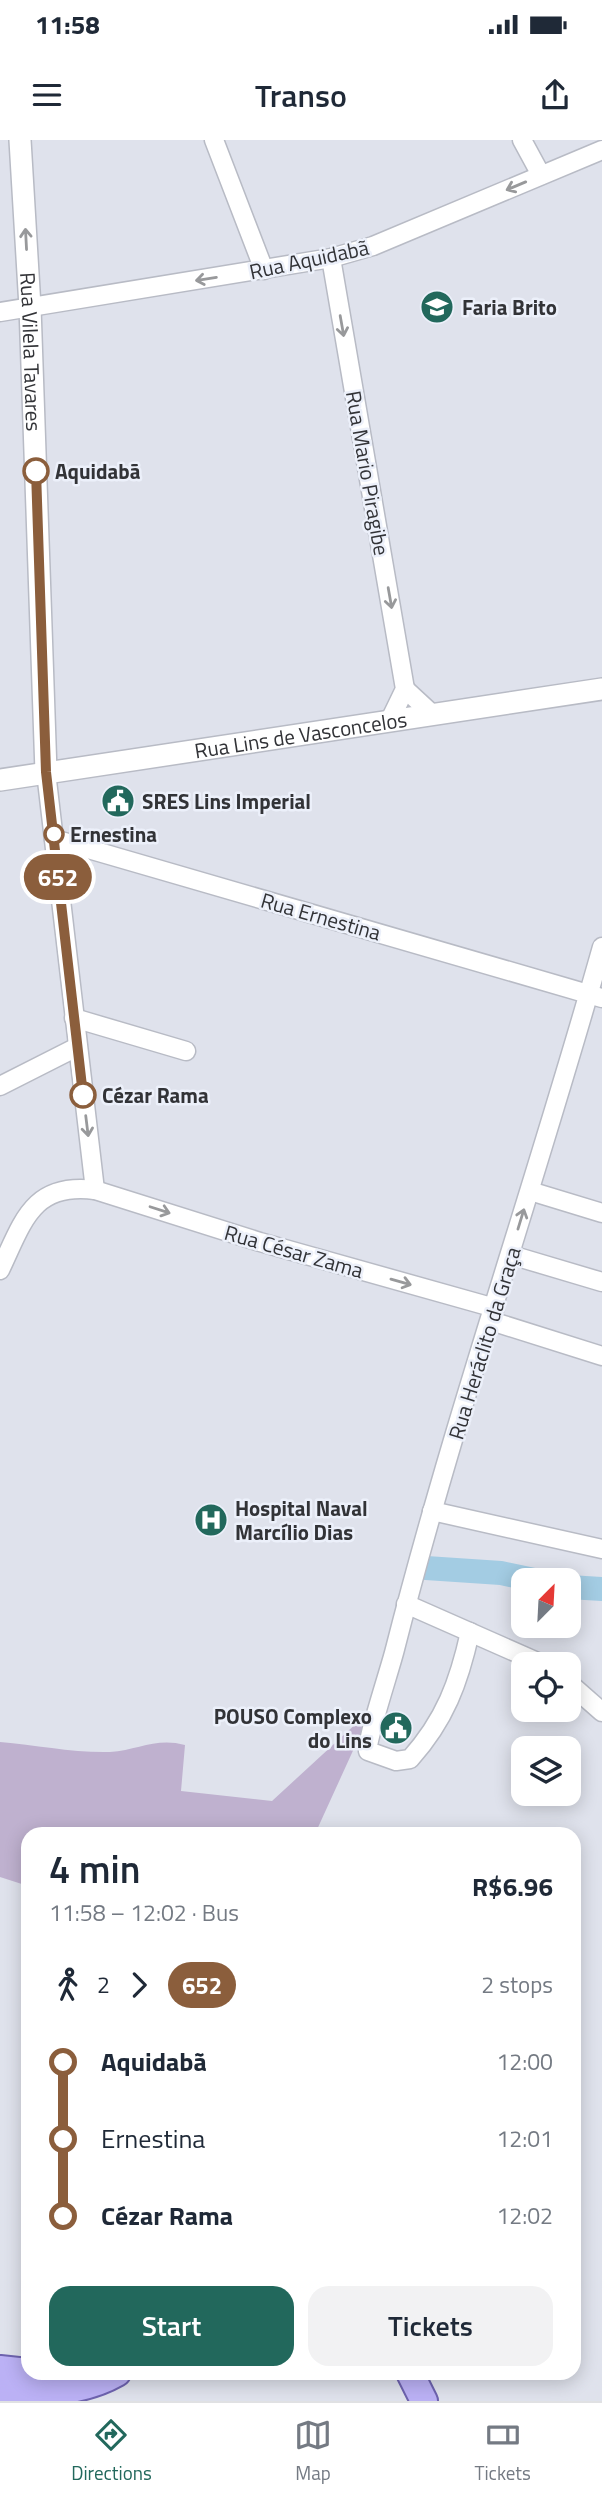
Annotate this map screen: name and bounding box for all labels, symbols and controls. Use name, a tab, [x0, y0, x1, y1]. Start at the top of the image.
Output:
text: 11:58	[35, 5, 100, 44]
text: Transo	[255, 71, 347, 119]
icon: menu	[28, 76, 66, 114]
icon: share	[536, 76, 574, 114]
one-way arrow	[506, 180, 528, 193]
one-way arrow	[19, 228, 32, 251]
street label: Rua Aquidabã	[246, 231, 372, 287]
street label: Rua Vilela Tavares	[12, 271, 50, 432]
one-way arrow	[196, 273, 218, 286]
school or university icon: Faria Brito	[418, 288, 456, 326]
place label: Faria Brito	[462, 291, 557, 323]
one-way arrow	[336, 314, 349, 336]
street label: Rua Mario Piragibe	[338, 388, 398, 558]
place label: Aquidabã	[55, 455, 141, 487]
marker: Aquidabã	[23, 458, 49, 484]
one-way arrow	[383, 586, 397, 609]
street label: Rua Lins de Vasconcelos	[192, 703, 409, 766]
public building icon: SRES Lins Imperial	[99, 782, 137, 820]
place label: SRES Lins Imperial	[142, 785, 311, 817]
place label: Ernestina	[70, 818, 157, 850]
marker: Ernestina	[44, 824, 64, 844]
line badge: 652	[18, 854, 98, 900]
text: 652	[38, 859, 78, 895]
street label: Rua Ernestina	[257, 884, 385, 949]
place label: Cézar Rama	[102, 1079, 209, 1111]
marker: Cézar Rama	[70, 1082, 96, 1108]
one-way arrow	[80, 1114, 93, 1137]
one-way arrow	[148, 1205, 170, 1218]
one-way arrow	[516, 1209, 529, 1231]
street label: Rua César Zama	[221, 1216, 368, 1286]
street label: Rua Heráclito da Graça	[439, 1242, 529, 1443]
one-way arrow	[390, 1276, 412, 1289]
place label: Hospital Naval Marcílio Dias	[235, 1492, 368, 1548]
hospital icon: Hospital Naval Marcílio Dias	[192, 1501, 230, 1539]
north arrow	[511, 1568, 581, 1638]
map controls	[511, 1568, 581, 1806]
button: locate	[511, 1652, 581, 1722]
place label: POUSO Complexo do Lins	[214, 1700, 372, 1756]
public building icon: POUSO Complexo do Lins	[377, 1709, 415, 1747]
button: layers	[511, 1736, 581, 1806]
text: 4 min	[49, 1840, 140, 1898]
text: R$6.96	[472, 1867, 553, 1906]
text: 11:58 – 12:02 · Bus	[49, 1895, 239, 1930]
icon: walk	[49, 1966, 87, 2004]
icon: forward	[120, 1966, 158, 2004]
text: 2	[97, 1967, 110, 2002]
text: 652	[182, 1967, 222, 2003]
text: 2 stops	[481, 1967, 553, 2002]
text: Aquidabã	[101, 2042, 207, 2081]
text: 12:00	[496, 2044, 553, 2079]
text: Ernestina	[101, 2119, 205, 2158]
text: 12:01	[496, 2121, 553, 2156]
text: Cézar Rama	[101, 2196, 233, 2235]
text: 12:02	[496, 2198, 553, 2233]
button: Start	[49, 2286, 294, 2366]
button: Tickets	[308, 2286, 553, 2366]
tab: Directions	[71, 2416, 152, 2487]
tab: Map	[294, 2416, 332, 2487]
tab: Tickets	[474, 2416, 531, 2487]

